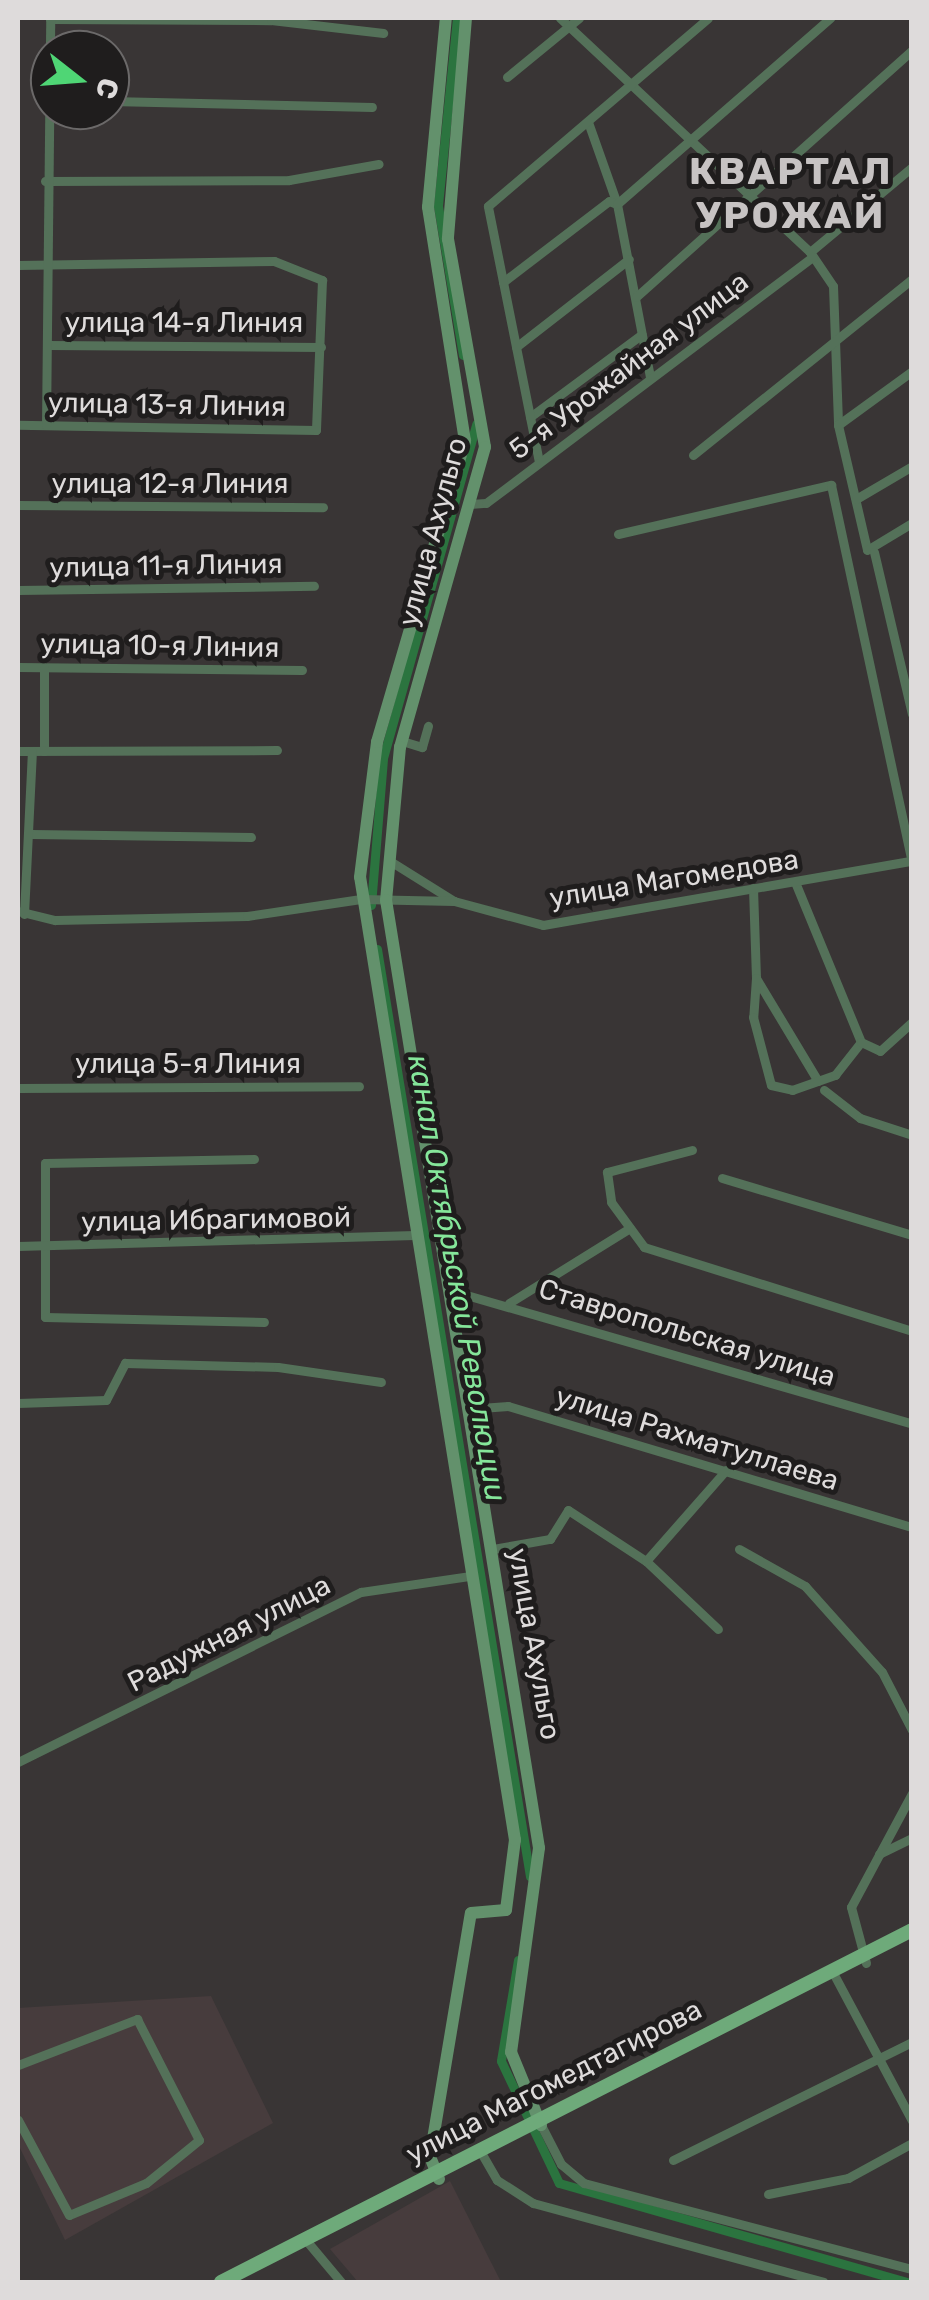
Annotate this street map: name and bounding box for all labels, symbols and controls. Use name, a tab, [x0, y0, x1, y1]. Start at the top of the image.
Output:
north arrow	[30, 30, 130, 130]
text: С	[89, 74, 126, 103]
district label: КВАРТАЛ УРОЖАЙ	[689, 149, 893, 238]
street label: 5-я Урожайная улица	[503, 265, 755, 467]
street label: улица 14-я Линия	[65, 306, 303, 340]
street label: улица 13-я Линия	[48, 386, 286, 424]
street label: улица Ахульго	[392, 434, 474, 630]
street label: улица 12-я Линия	[52, 467, 288, 501]
street label: улица 11-я Линия	[49, 547, 283, 585]
street label: улица 10-я Линия	[40, 627, 280, 665]
street label: улица Магомедова	[547, 843, 801, 915]
street label: улица 5-я Линия	[75, 1047, 301, 1081]
water label: канал Октябрьской Революции	[400, 1052, 514, 1504]
street label: улица Ибрагимовой	[81, 1201, 351, 1239]
street label: Ставропольская улица	[535, 1272, 839, 1394]
street label: улица Рахматуллаева	[551, 1380, 843, 1498]
street label: улица Ахульго	[501, 1546, 567, 1742]
street label: Радужная улица	[122, 1568, 336, 1700]
street label: улица Магомедтагирова	[401, 1993, 707, 2171]

